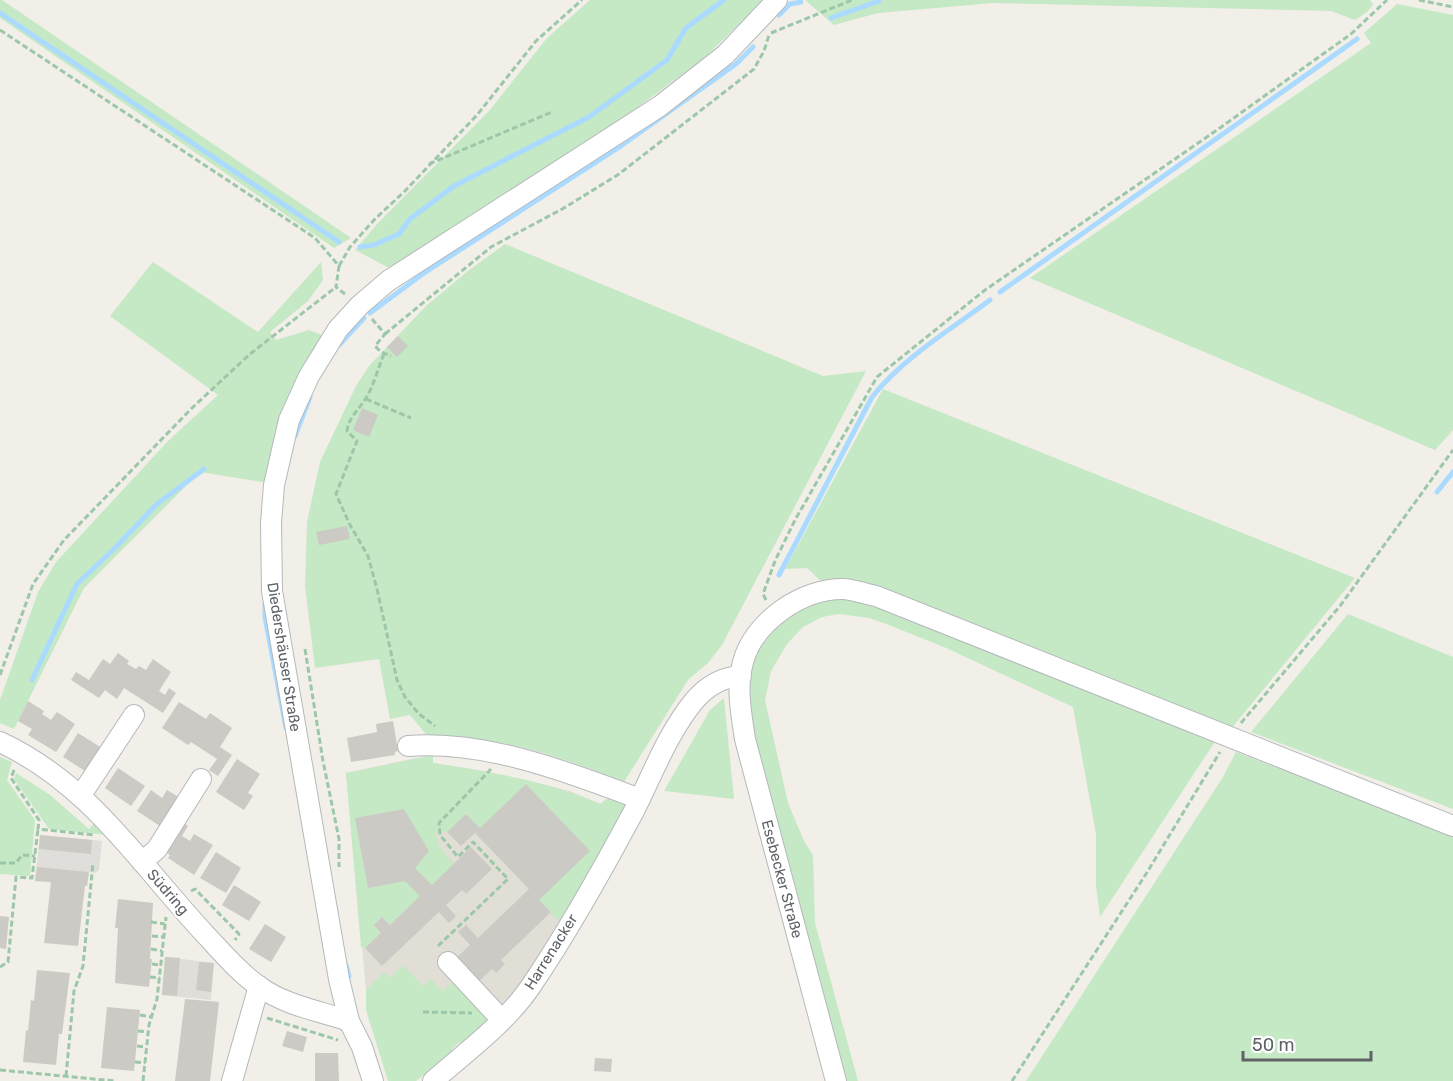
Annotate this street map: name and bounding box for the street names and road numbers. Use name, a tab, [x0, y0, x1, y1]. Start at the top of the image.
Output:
street label: Diedershäuser Straße	[263, 581, 305, 733]
street label: Esebecker Straße	[758, 818, 806, 940]
street label: Südring	[143, 865, 193, 919]
street label: Harrenacker	[521, 911, 582, 993]

